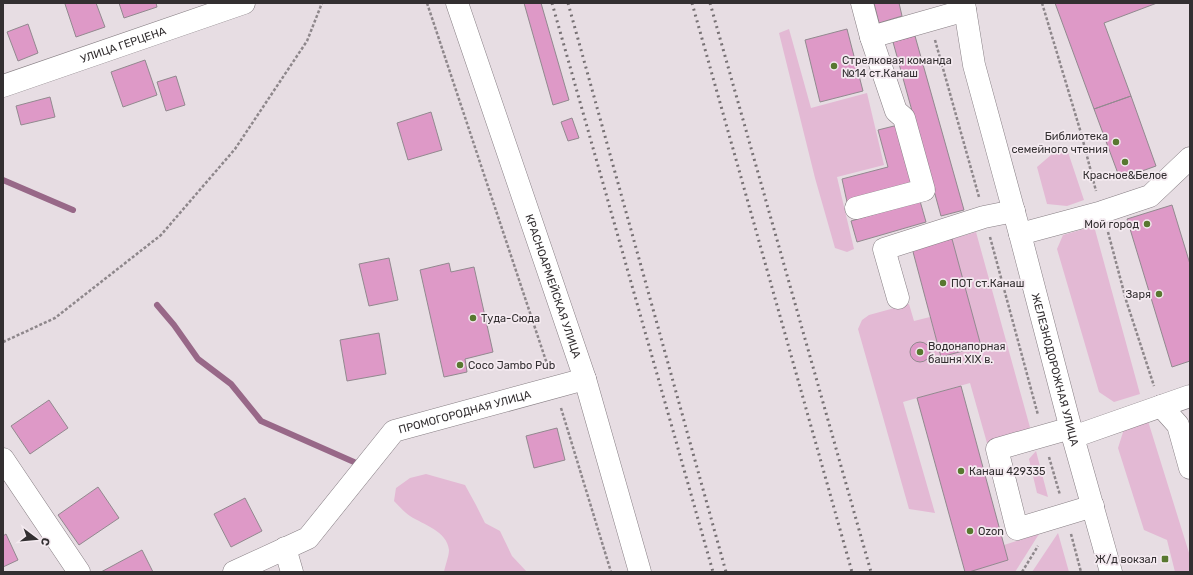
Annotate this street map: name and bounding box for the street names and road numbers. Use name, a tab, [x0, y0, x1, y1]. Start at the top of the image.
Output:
street label: УЛИЦА ГЕРЦЕНА	[79, 24, 168, 66]
street label: КРАСНОАРМЕЙСКАЯ УЛИЦА	[522, 212, 584, 361]
street label: ЖЕЛЕЗНОДОРОЖНАЯ УЛИЦА	[1029, 292, 1081, 448]
street label: ПРОМОГОРОДНАЯ УЛИЦА	[397, 388, 533, 436]

